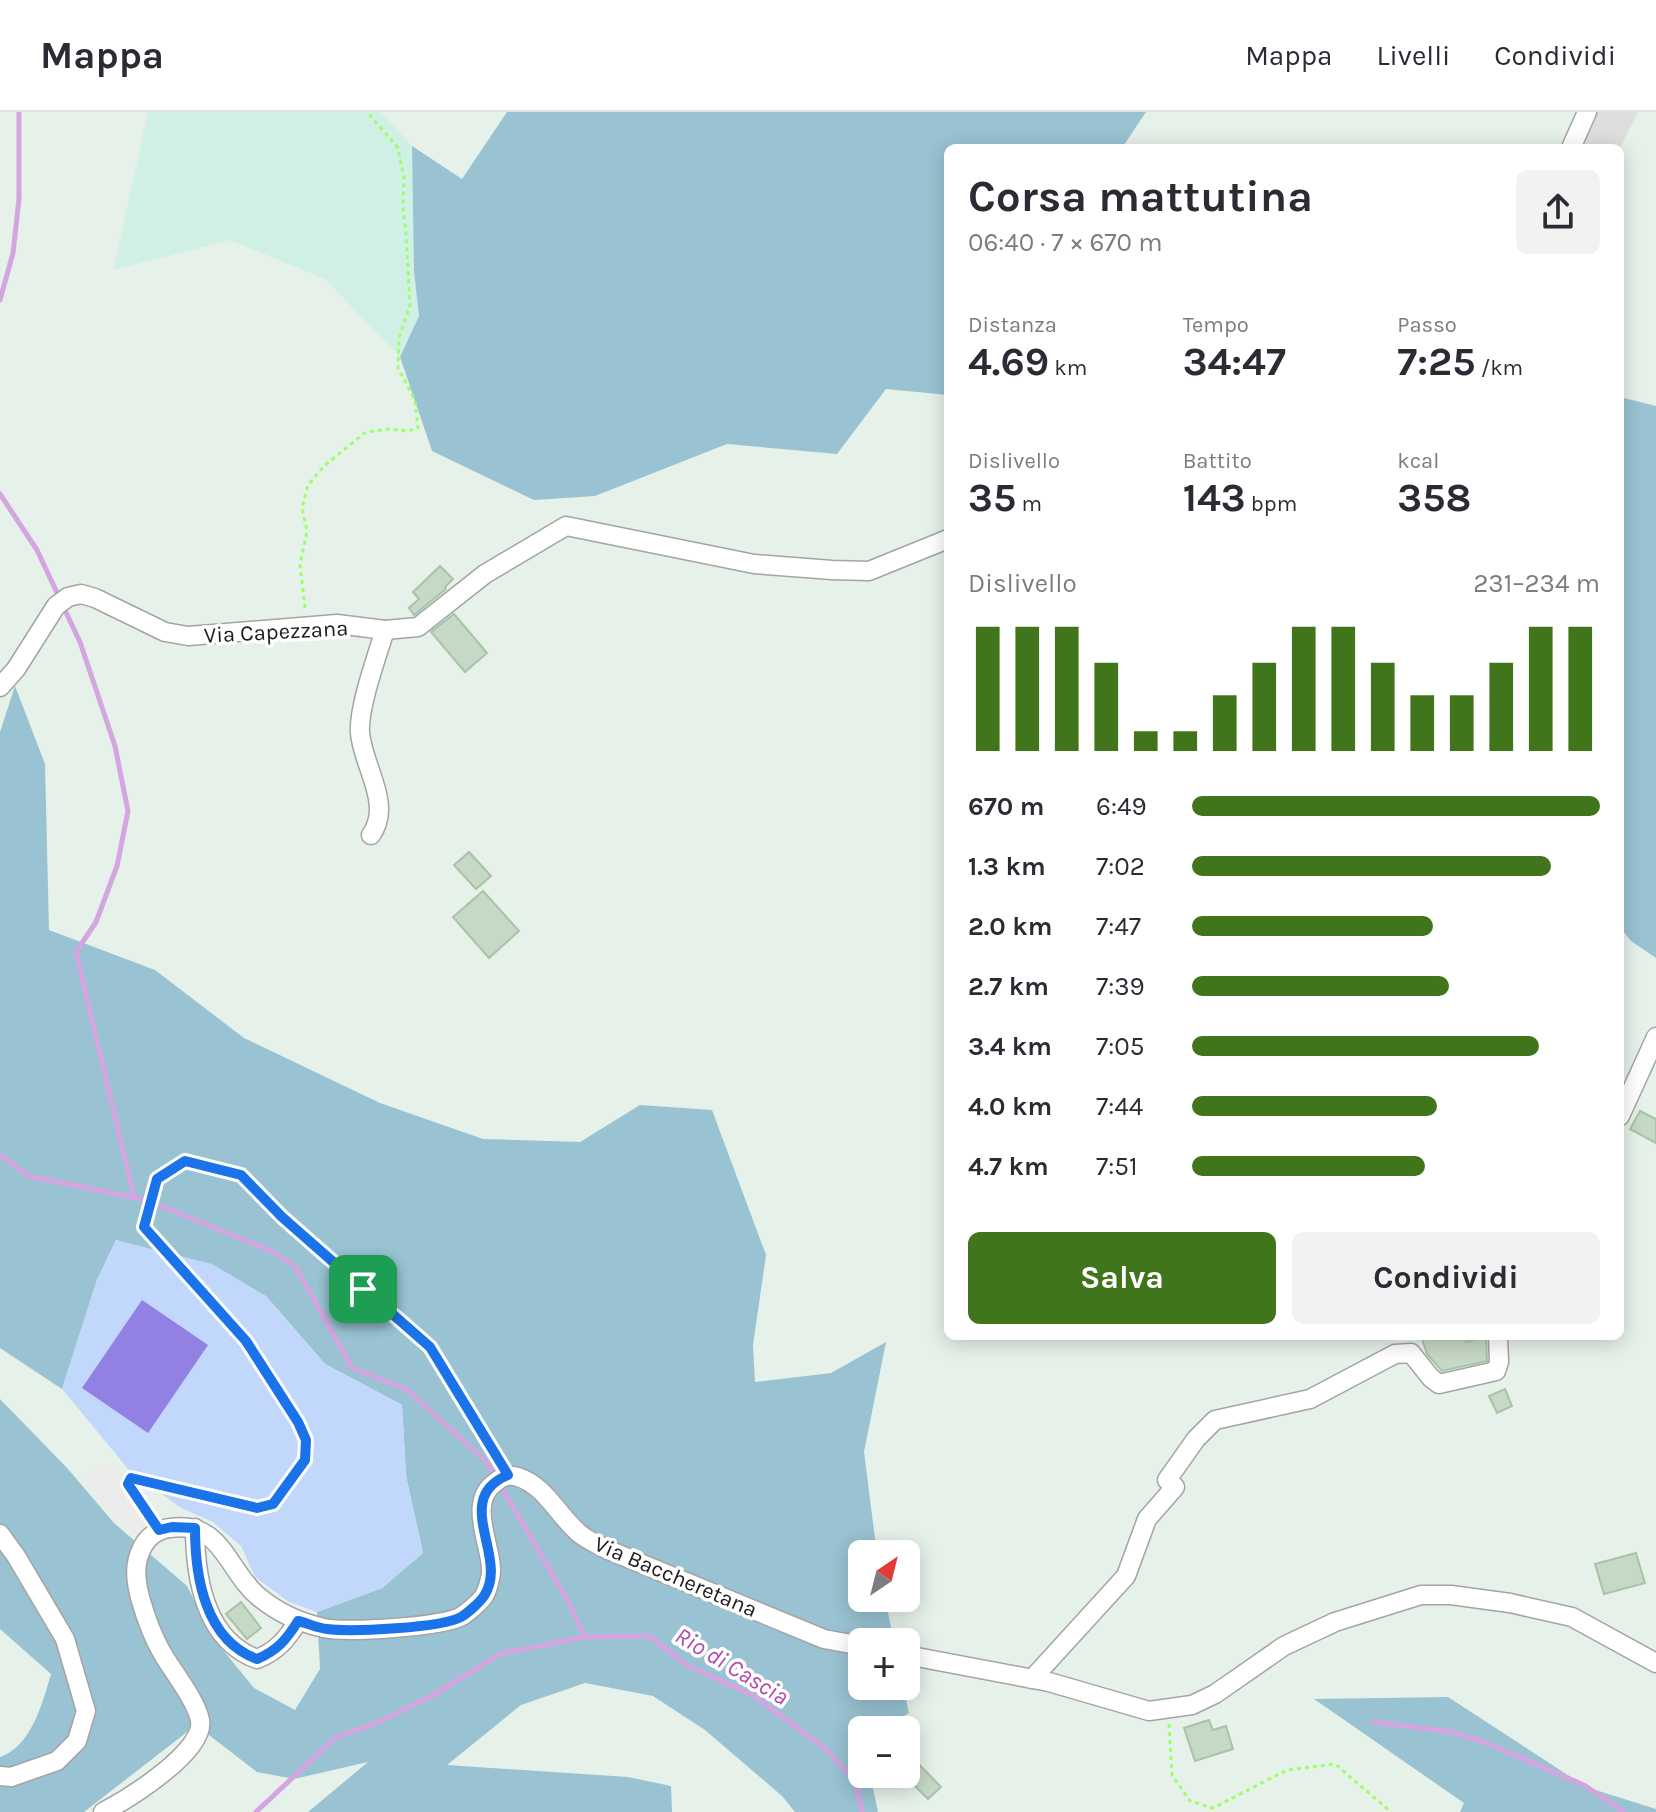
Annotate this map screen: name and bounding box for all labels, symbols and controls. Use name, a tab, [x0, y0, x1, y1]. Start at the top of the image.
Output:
text: Mappa	[40, 33, 164, 78]
text: Mappa	[1245, 39, 1332, 72]
text: Livelli	[1376, 39, 1450, 72]
text: Condividi	[1494, 39, 1616, 72]
button: share	[1516, 170, 1600, 254]
text: Corsa mattutina	[968, 171, 1313, 222]
text: 06:40 · 7 × 670 m	[968, 227, 1162, 258]
text: Distanza	[968, 312, 1057, 338]
text: Tempo	[1183, 312, 1249, 338]
text: Passo	[1397, 312, 1457, 338]
text: 4.69	[968, 338, 1049, 385]
text: 34:47	[1183, 338, 1286, 385]
text: 7:25	[1397, 338, 1476, 385]
text: km	[1049, 355, 1087, 381]
text: /km	[1476, 355, 1523, 381]
text: Dislivello	[968, 448, 1060, 474]
text: Battito	[1183, 448, 1252, 474]
text: kcal	[1397, 448, 1439, 474]
text: 35	[968, 474, 1016, 521]
text: 143	[1183, 474, 1246, 521]
text: 358	[1397, 474, 1471, 521]
text: m	[1016, 491, 1042, 517]
text: bpm	[1246, 491, 1297, 517]
text: Dislivello	[968, 568, 1077, 599]
text: 231–234 m	[1473, 568, 1600, 599]
street label: Via Capezzana	[203, 615, 349, 649]
text: 670 m	[968, 791, 1044, 822]
text: 6:49	[1096, 791, 1146, 822]
text: 1.3 km	[968, 851, 1046, 882]
text: 7:02	[1096, 851, 1145, 882]
text: 2.0 km	[968, 911, 1052, 942]
text: 7:47	[1096, 911, 1141, 942]
text: 2.7 km	[968, 971, 1049, 1002]
text: 7:39	[1096, 971, 1145, 1002]
text: 3.4 km	[968, 1031, 1052, 1062]
text: 7:05	[1096, 1031, 1144, 1062]
text: 4.0 km	[968, 1091, 1052, 1122]
text: 7:44	[1096, 1091, 1143, 1122]
text: 4.7 km	[968, 1151, 1049, 1182]
text: 7:51	[1096, 1151, 1137, 1182]
button: Salva	[968, 1232, 1276, 1324]
button: Condividi	[1292, 1232, 1600, 1324]
pin	[329, 1255, 397, 1323]
icon: arrive	[341, 1267, 385, 1311]
street label: Via Baccheretana	[590, 1531, 761, 1623]
north arrow	[848, 1540, 920, 1612]
map controls	[848, 1540, 920, 1788]
water label: Rio di Cascia	[670, 1621, 794, 1711]
button: +	[848, 1628, 920, 1700]
button: −	[848, 1716, 920, 1788]

